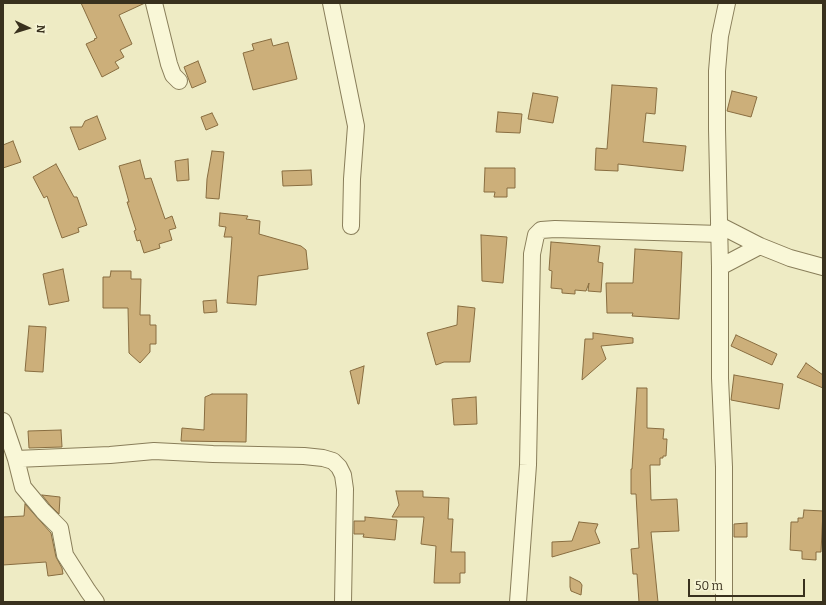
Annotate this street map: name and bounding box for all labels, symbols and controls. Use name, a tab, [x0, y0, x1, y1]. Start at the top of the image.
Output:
north arrow	[8, 8, 48, 48]
text: N	[34, 24, 47, 34]
scale bar	[690, 571, 807, 597]
text: 50 m	[695, 579, 723, 593]

